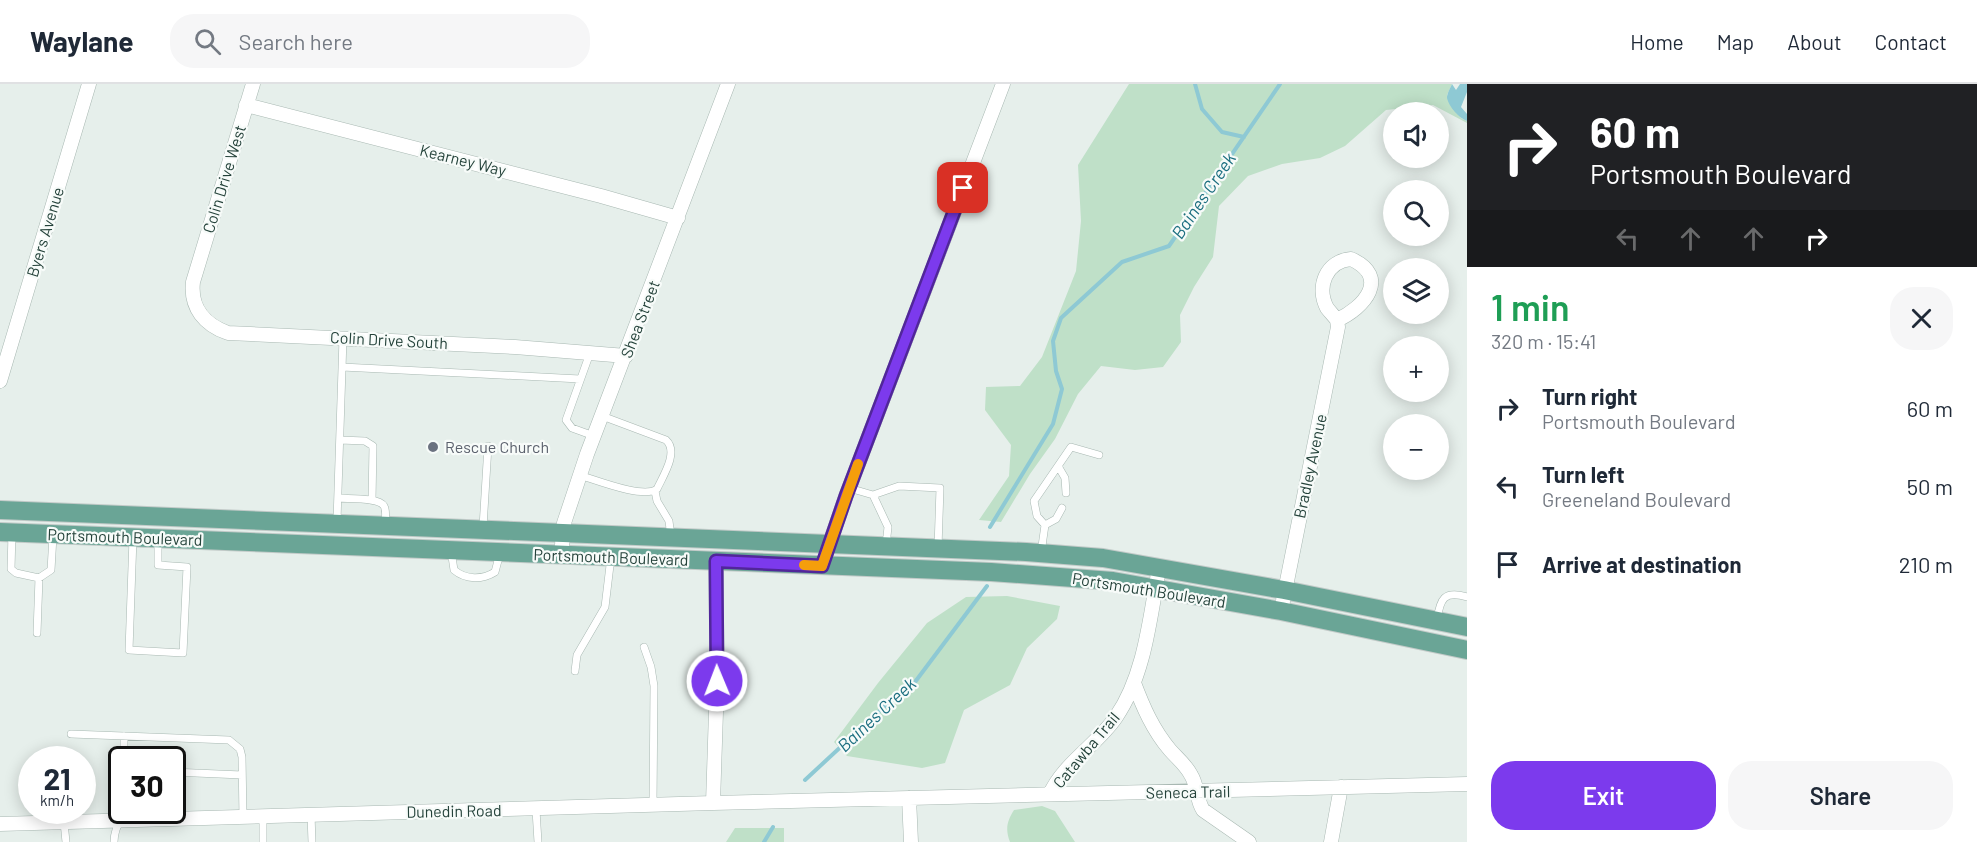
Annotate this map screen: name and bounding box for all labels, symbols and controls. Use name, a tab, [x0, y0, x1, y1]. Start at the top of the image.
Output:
search box	[170, 14, 590, 68]
text: Waylane	[30, 24, 134, 58]
icon: search	[191, 25, 224, 58]
text: Search here	[239, 28, 353, 54]
text: Home	[1630, 29, 1684, 54]
text: Map	[1717, 29, 1754, 54]
text: About	[1787, 29, 1842, 54]
text: Contact	[1875, 29, 1947, 54]
map controls	[1383, 102, 1449, 480]
button: sound	[1383, 102, 1449, 168]
text: 60 m	[1590, 106, 1680, 156]
icon: right	[1491, 108, 1569, 186]
street label: Colin Drive West	[198, 123, 249, 235]
street label: Kearney Way	[418, 140, 509, 180]
water label: Baines Creek	[1166, 148, 1240, 243]
text: Portsmouth Boulevard	[1590, 157, 1851, 189]
pin	[937, 162, 988, 213]
icon: arrive	[946, 171, 979, 204]
button: search	[1383, 180, 1449, 246]
street label: Byers Avenue	[22, 185, 67, 279]
icon: left	[1611, 222, 1644, 255]
icon: ahead	[1674, 222, 1707, 255]
icon: ahead	[1737, 222, 1770, 255]
icon: right	[1800, 222, 1833, 255]
button: layers	[1383, 258, 1449, 324]
street label: Shea Street	[616, 277, 663, 360]
text: 1 min	[1491, 285, 1570, 328]
button: close	[1890, 287, 1953, 350]
street label: Colin Drive South	[330, 327, 448, 352]
text: 320 m · 15:41	[1491, 329, 1596, 353]
button: +	[1383, 336, 1449, 402]
text: Turn right	[1542, 383, 1637, 409]
icon: right	[1491, 392, 1524, 425]
text: 60 m	[1907, 395, 1953, 421]
text: Portsmouth Boulevard	[1542, 409, 1736, 433]
street label: Bradley Avenue	[1289, 412, 1330, 520]
button: −	[1383, 414, 1449, 480]
place label: Rescue Church	[445, 437, 549, 456]
marker: Rescue Church	[426, 440, 440, 454]
text: Turn left	[1542, 461, 1625, 487]
icon: left	[1491, 470, 1524, 503]
text: 50 m	[1907, 473, 1953, 499]
text: Greeneland Boulevard	[1542, 487, 1731, 511]
street label: Portsmouth Boulevard	[47, 524, 203, 549]
street label: Portsmouth Boulevard	[533, 544, 689, 569]
icon: arrive	[1491, 548, 1524, 581]
text: Arrive at destination	[1542, 551, 1741, 577]
text: 210 m	[1899, 551, 1953, 577]
street label: Portsmouth Boulevard	[1071, 568, 1227, 611]
position arrow	[685, 649, 749, 713]
water label: Baines Creek	[833, 672, 920, 756]
street label: Catawba Trail	[1048, 708, 1123, 792]
speed limit sign: 30	[108, 746, 186, 824]
text: 21	[43, 760, 71, 796]
button: Exit	[1491, 761, 1716, 830]
button: Share	[1728, 761, 1953, 830]
street label: Seneca Trail	[1146, 781, 1230, 802]
text: km/h	[40, 791, 74, 809]
street label: Dunedin Road	[406, 800, 502, 821]

